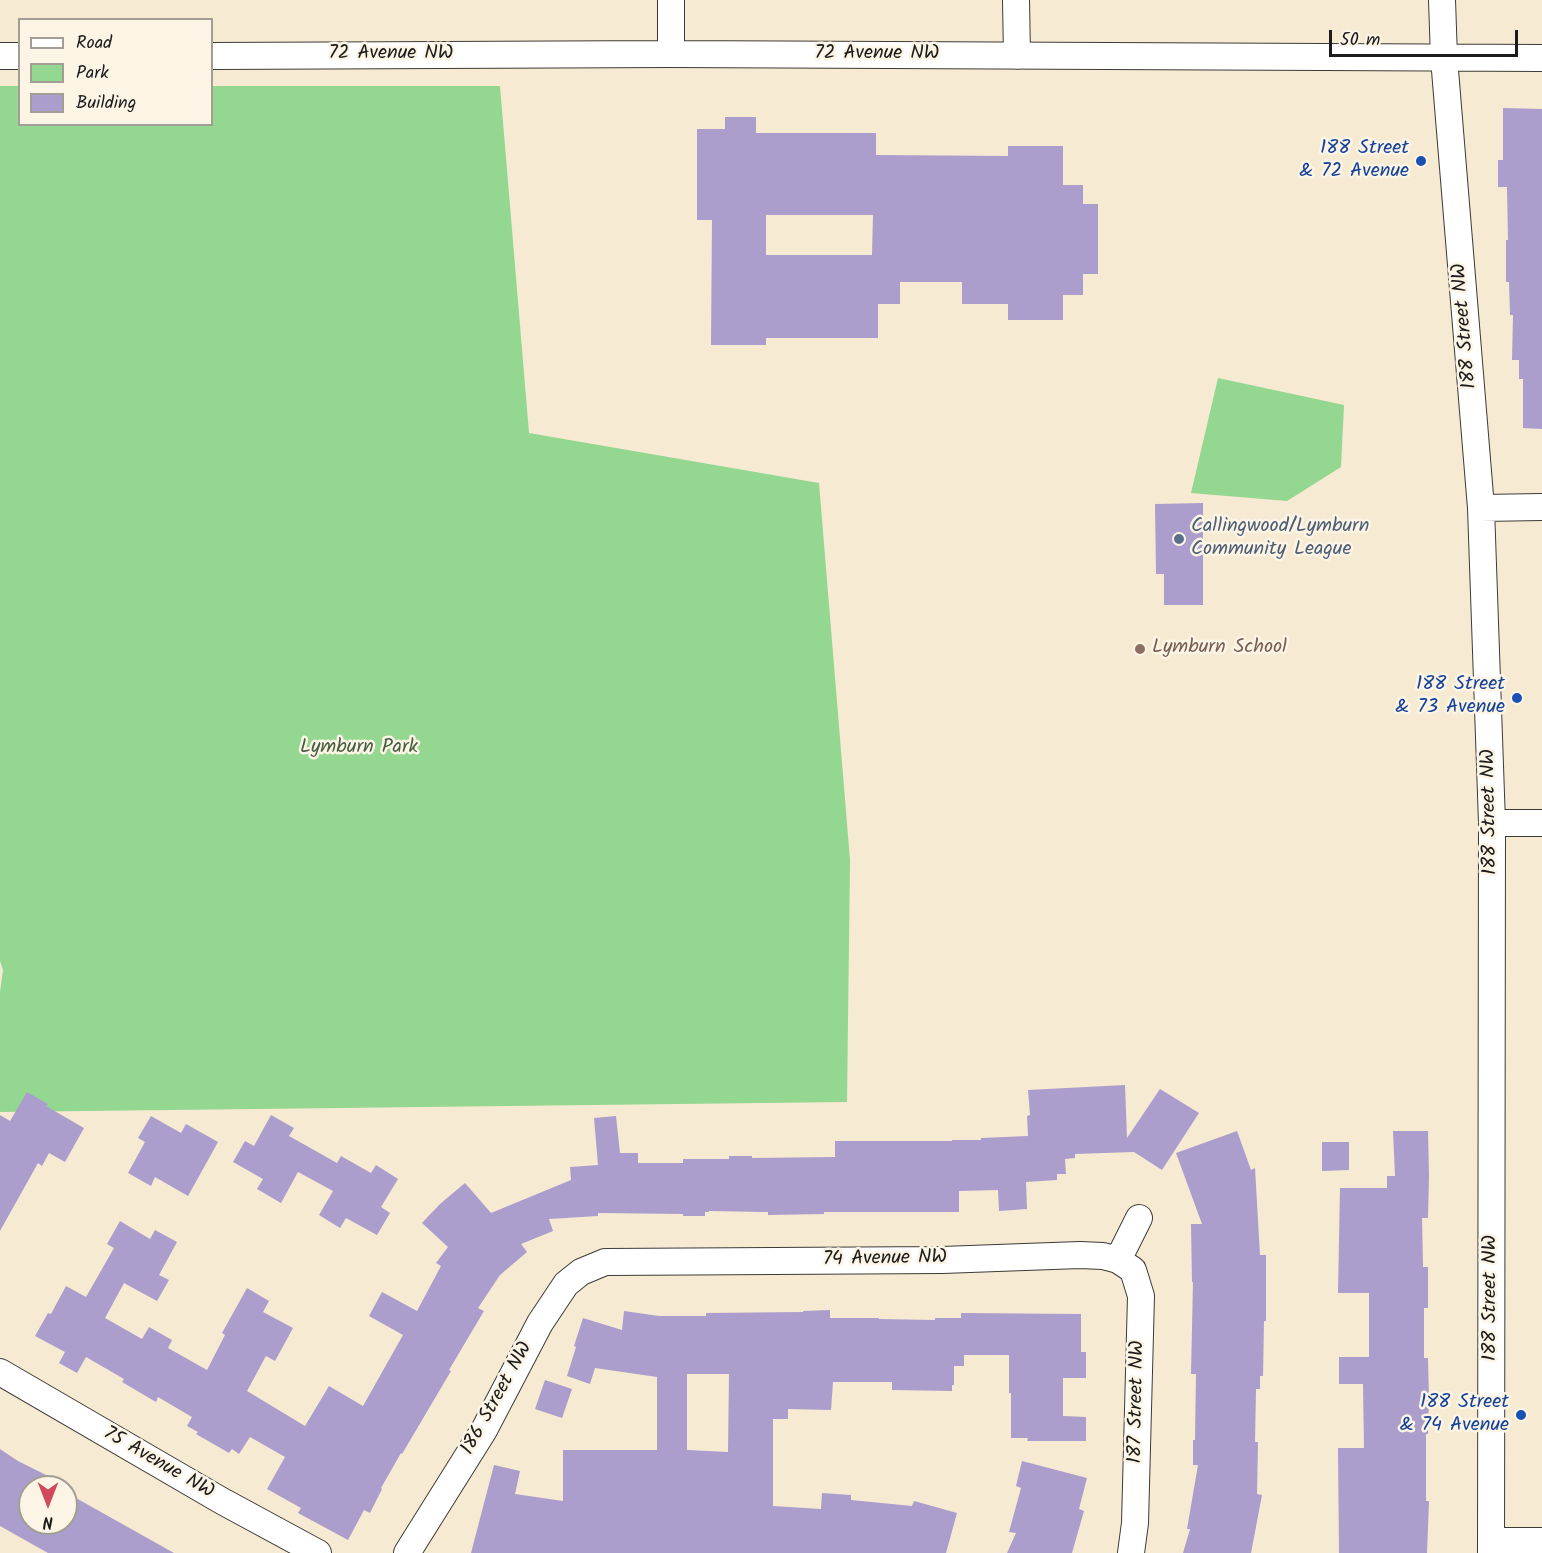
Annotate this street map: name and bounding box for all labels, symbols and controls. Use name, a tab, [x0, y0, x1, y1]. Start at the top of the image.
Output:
legend	[18, 18, 213, 126]
scale bar	[1332, 18, 1521, 56]
text: 50 m	[1340, 26, 1380, 55]
text: Road	[76, 29, 112, 58]
street label: 72 Avenue NW	[329, 43, 453, 67]
street label: 72 Avenue NW	[815, 43, 939, 67]
text: Park	[76, 59, 109, 88]
text: Building	[76, 89, 136, 118]
place label: 188 Street & 72 Avenue	[1299, 138, 1409, 185]
marker: 188 Street & 72 Avenue	[1414, 154, 1428, 168]
street label: 188 Street NW	[1449, 262, 1483, 390]
place label: Callingwood/Lymburn Community League	[1191, 516, 1369, 563]
marker: Callingwood/Lymburn Community League	[1172, 532, 1186, 546]
place label: Lymburn School	[1152, 637, 1287, 661]
marker: Lymburn School	[1133, 642, 1147, 656]
place label: 188 Street & 73 Avenue	[1395, 674, 1505, 721]
marker: 188 Street & 73 Avenue	[1510, 691, 1524, 705]
park label: Lymburn Park	[300, 737, 418, 761]
street label: 188 Street NW	[1478, 749, 1504, 875]
street label: 188 Street NW	[1480, 1235, 1504, 1361]
street label: 74 Avenue NW	[823, 1247, 947, 1273]
street label: 186 Street NW	[457, 1338, 539, 1460]
street label: 187 Street NW	[1125, 1340, 1151, 1464]
place label: 188 Street & 74 Avenue	[1400, 1392, 1509, 1439]
marker: 188 Street & 74 Avenue	[1514, 1408, 1528, 1422]
street label: 75 Avenue NW	[98, 1423, 218, 1505]
north arrow	[18, 1475, 78, 1535]
text: N	[43, 1509, 53, 1534]

